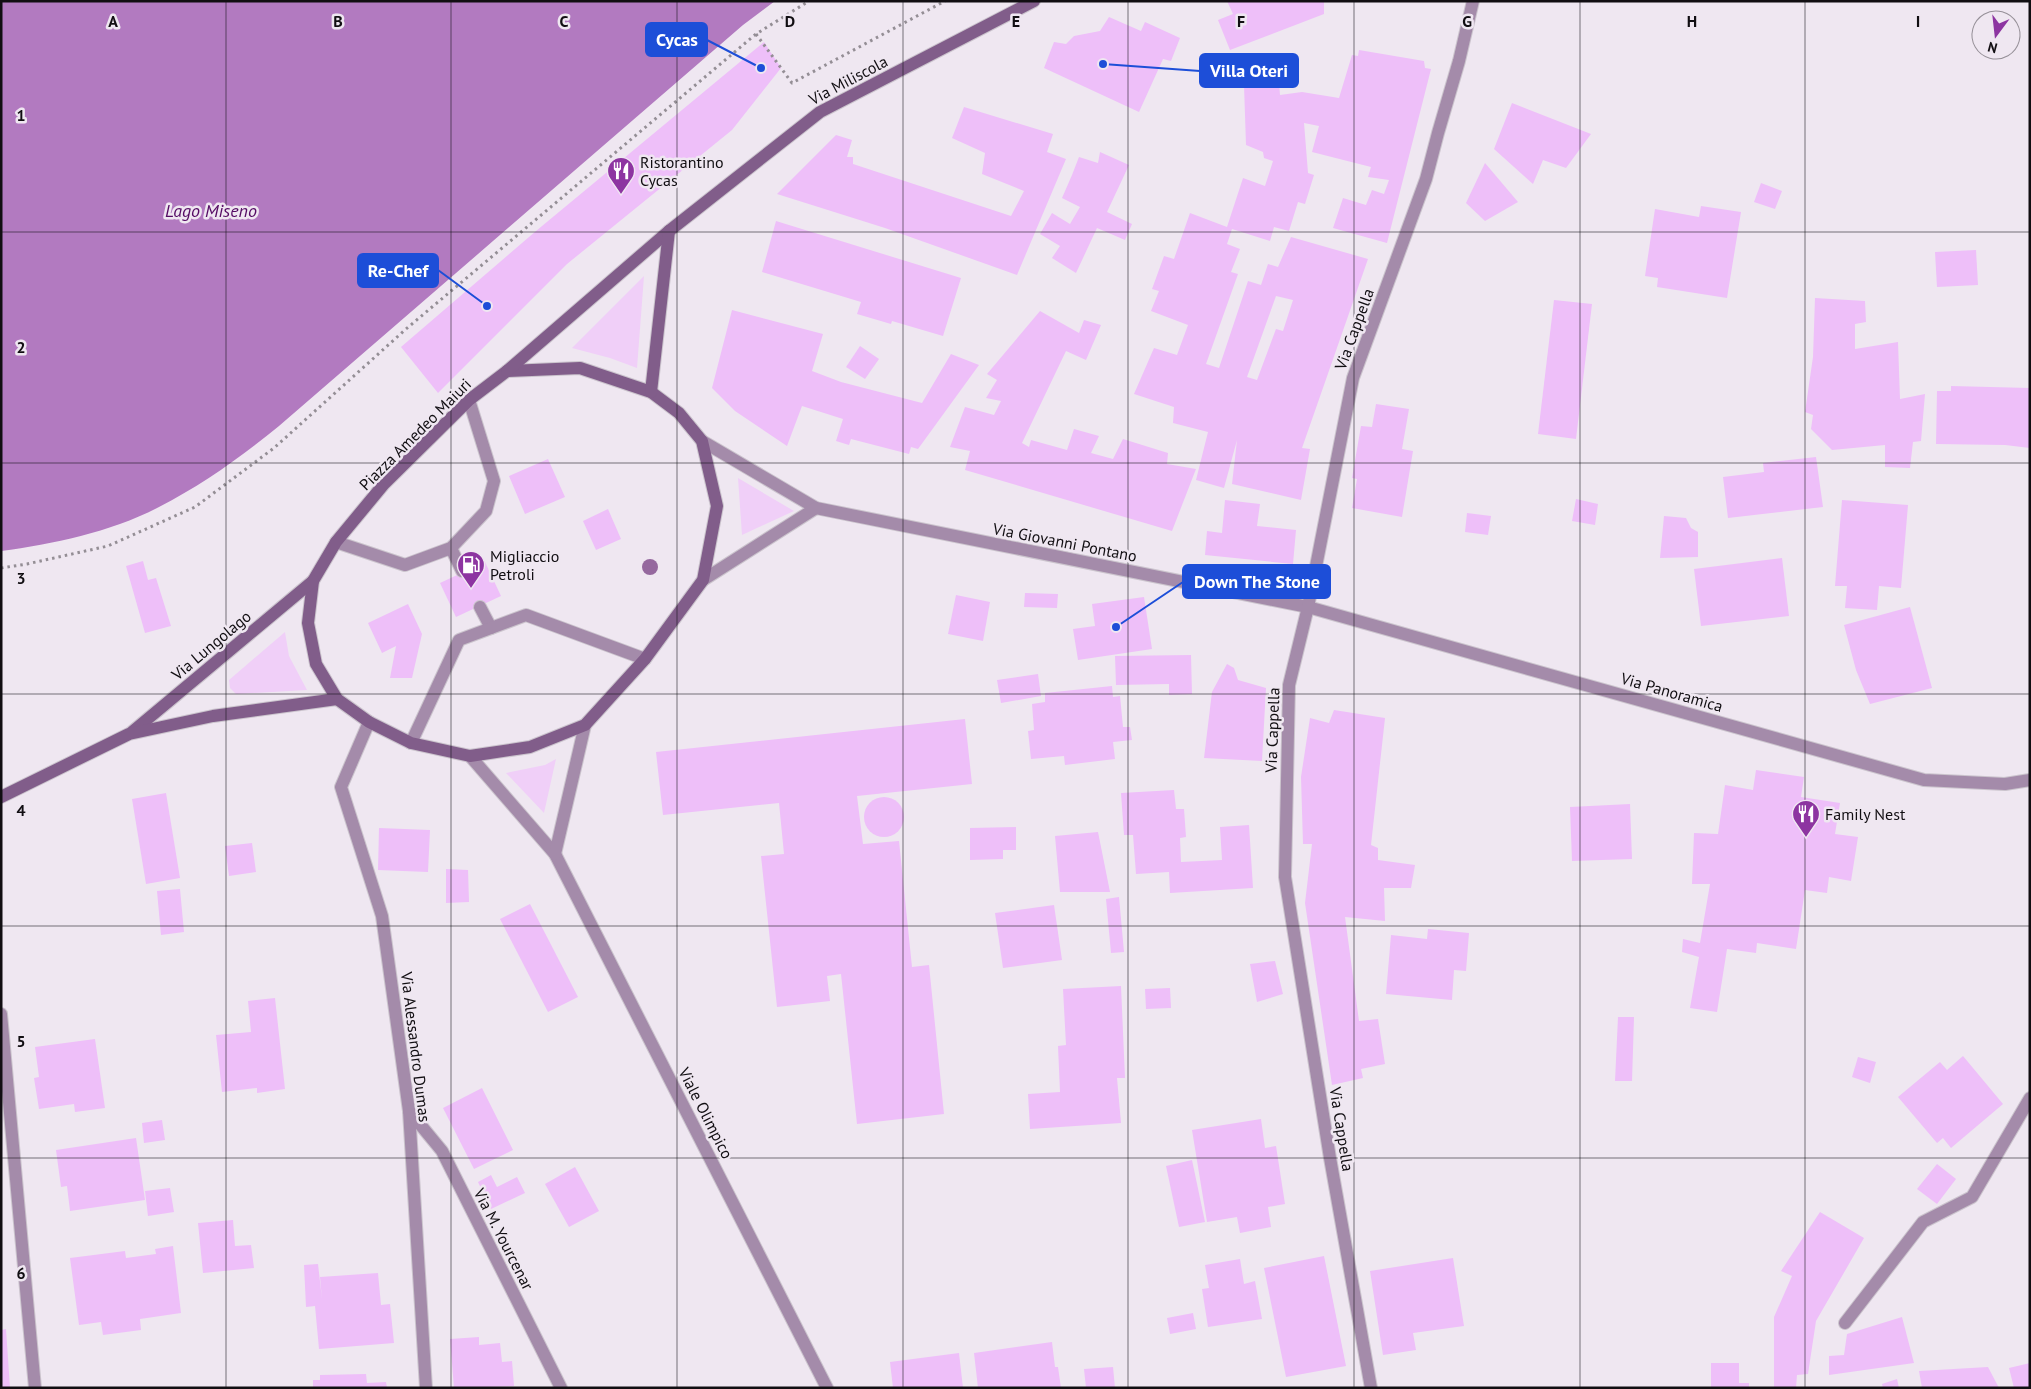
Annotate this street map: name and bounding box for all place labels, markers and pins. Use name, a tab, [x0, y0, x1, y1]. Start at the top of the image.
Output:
callout: Cycas	[646, 23, 707, 56]
callout: Villa Oteri	[1200, 54, 1298, 87]
place label: Ristorantino Cycas	[640, 152, 724, 190]
restaurant icon: Ristorantino Cycas	[606, 156, 636, 195]
callout: Re-Chef	[358, 254, 438, 287]
place label: Migliaccio Petroli	[490, 546, 559, 584]
fuel station icon: Migliaccio Petroli	[456, 550, 486, 589]
callout: Down The Stone	[1183, 565, 1330, 598]
restaurant icon: Family Nest	[1791, 799, 1821, 838]
place label: Family Nest	[1825, 804, 1906, 824]

